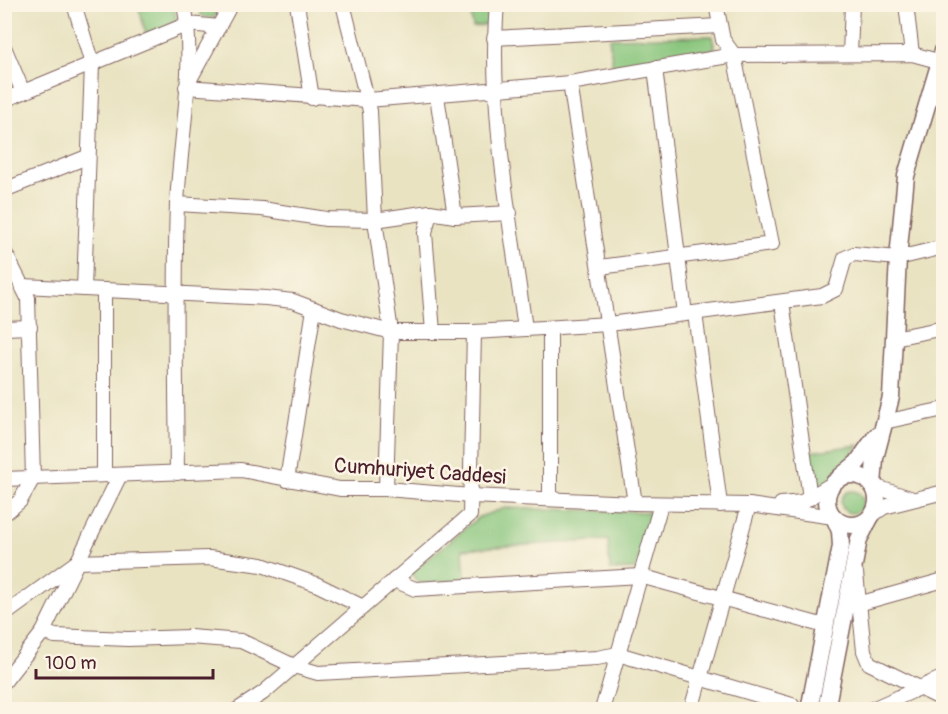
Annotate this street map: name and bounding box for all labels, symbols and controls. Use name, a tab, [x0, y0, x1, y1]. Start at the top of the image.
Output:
street label: Cumhuriyet Caddesi	[333, 452, 507, 491]
scale bar	[36, 642, 213, 680]
text: 100 m	[45, 652, 97, 675]

